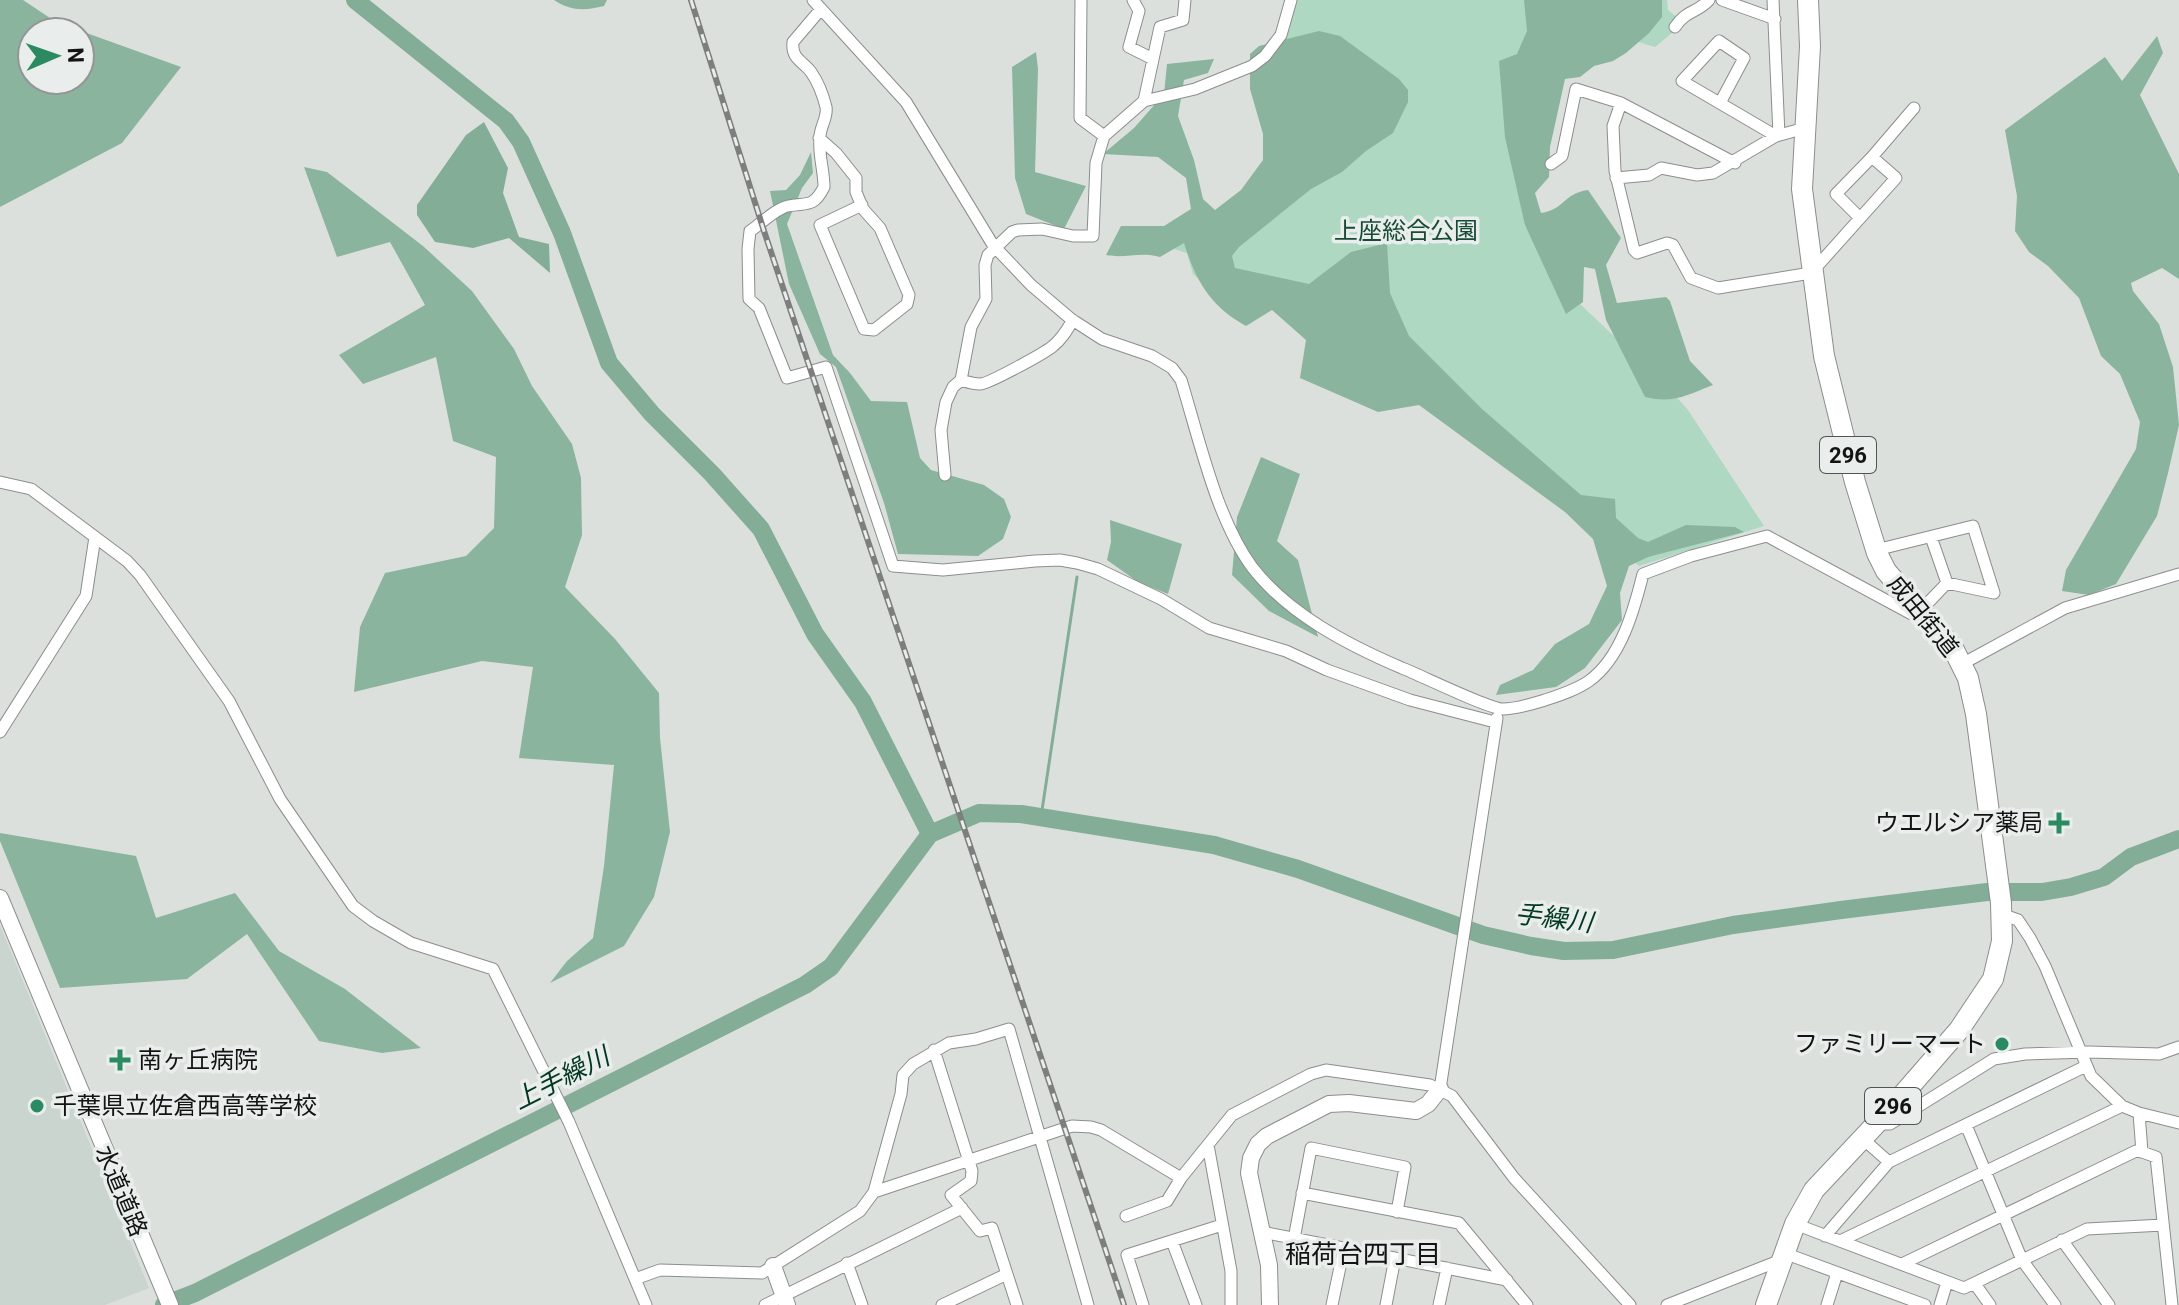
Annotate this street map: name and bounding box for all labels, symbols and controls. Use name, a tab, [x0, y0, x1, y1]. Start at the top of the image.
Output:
north arrow	[16, 16, 96, 96]
text: N	[63, 47, 88, 64]
park label: 上座総合公園	[1334, 217, 1478, 245]
road number: 296	[1820, 437, 1876, 473]
street label: 成田街道	[1882, 570, 1964, 662]
place label: ウエルシア薬局	[1875, 809, 2043, 837]
marker: ウエルシア薬局	[2050, 814, 2068, 832]
water label: 手繰川	[1513, 898, 1598, 938]
place label: ファミリーマート	[1794, 1030, 1986, 1058]
marker: ファミリーマート	[1993, 1035, 2011, 1053]
water label: 上手繰川	[508, 1040, 617, 1115]
place label: 南ヶ丘病院	[138, 1046, 258, 1074]
marker: 南ヶ丘病院	[109, 1049, 131, 1071]
road number: 296	[1865, 1088, 1921, 1124]
place label: 千葉県立佐倉西高等学校	[53, 1092, 317, 1120]
marker: 千葉県立佐倉西高等学校	[28, 1097, 46, 1115]
street label: 水道道路	[89, 1141, 153, 1241]
district label: 稲荷台四丁目	[1285, 1239, 1441, 1269]

